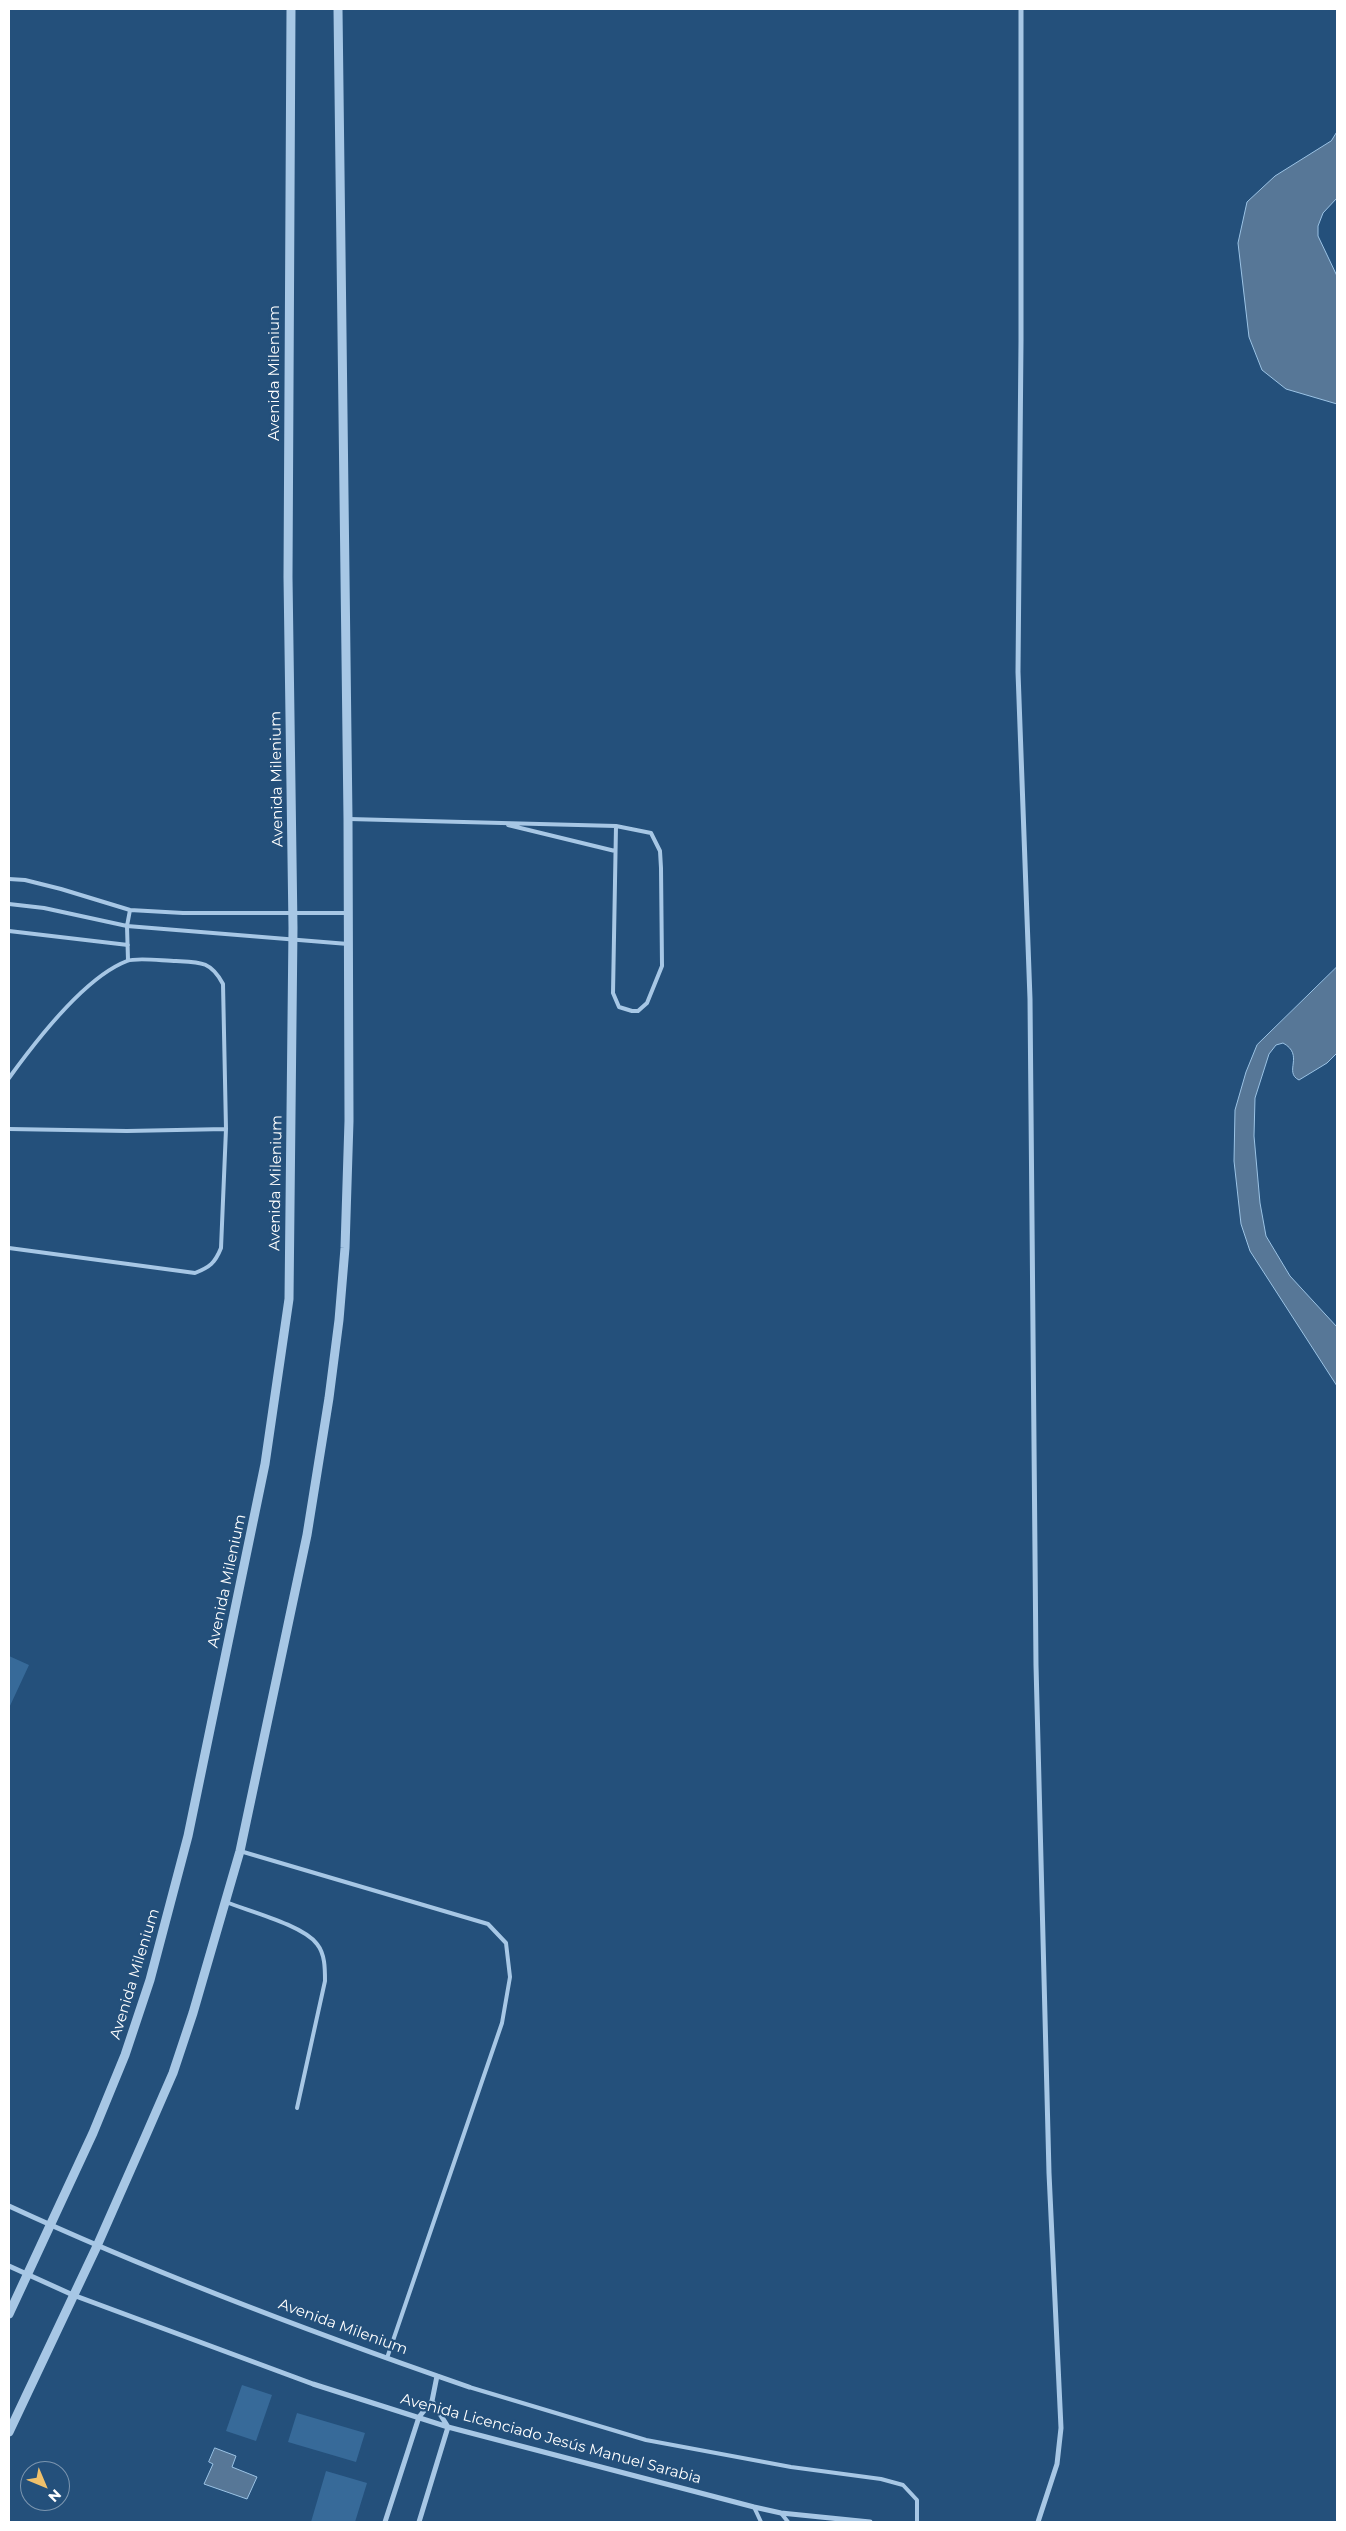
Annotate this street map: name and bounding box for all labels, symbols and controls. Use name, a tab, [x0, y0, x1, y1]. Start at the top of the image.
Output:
street label: Avenida Milenium	[266, 305, 284, 441]
street label: Avenida Milenium	[267, 711, 287, 847]
street label: Avenida Milenium	[266, 1115, 286, 1251]
street label: Avenida Milenium	[204, 1513, 250, 1649]
street label: Avenida Milenium	[107, 1906, 163, 2042]
street label: Avenida Milenium	[276, 2295, 410, 2359]
street label: Avenida Licenciado Jesús Manuel Sarabia	[399, 2390, 703, 2488]
north arrow	[20, 2461, 70, 2511]
text: N	[45, 2486, 65, 2506]

